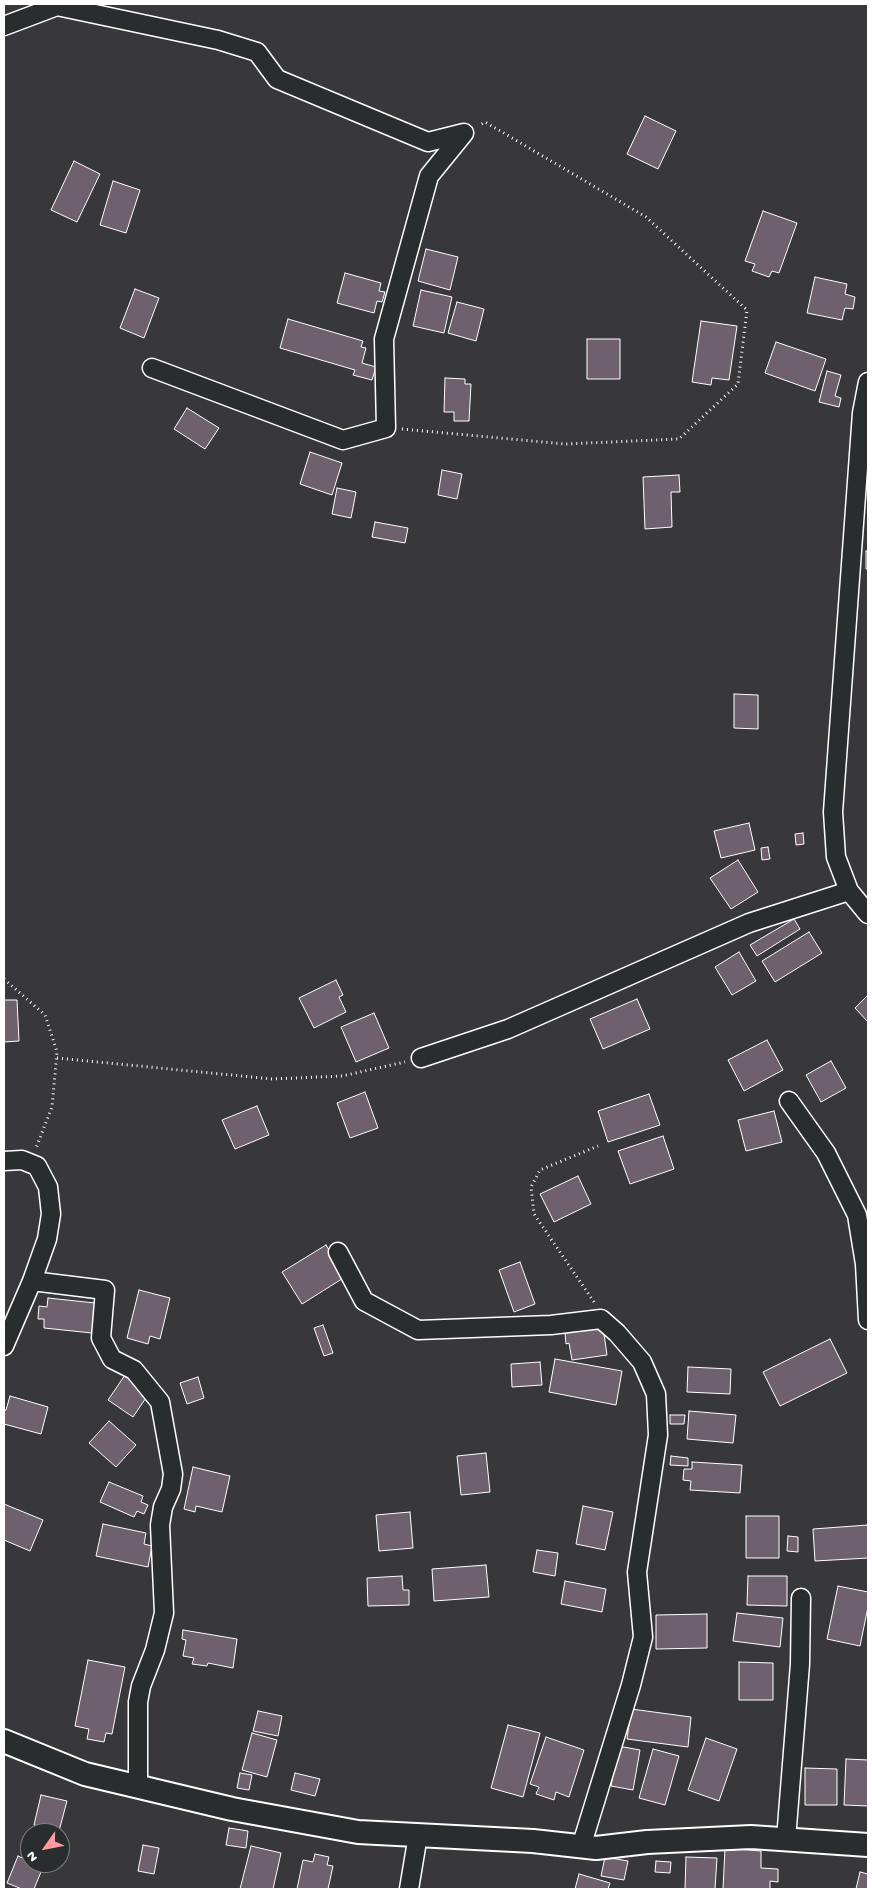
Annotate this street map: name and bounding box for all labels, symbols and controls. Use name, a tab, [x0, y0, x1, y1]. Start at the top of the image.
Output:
north arrow	[20, 1823, 70, 1873]
text: N	[23, 1847, 42, 1864]

